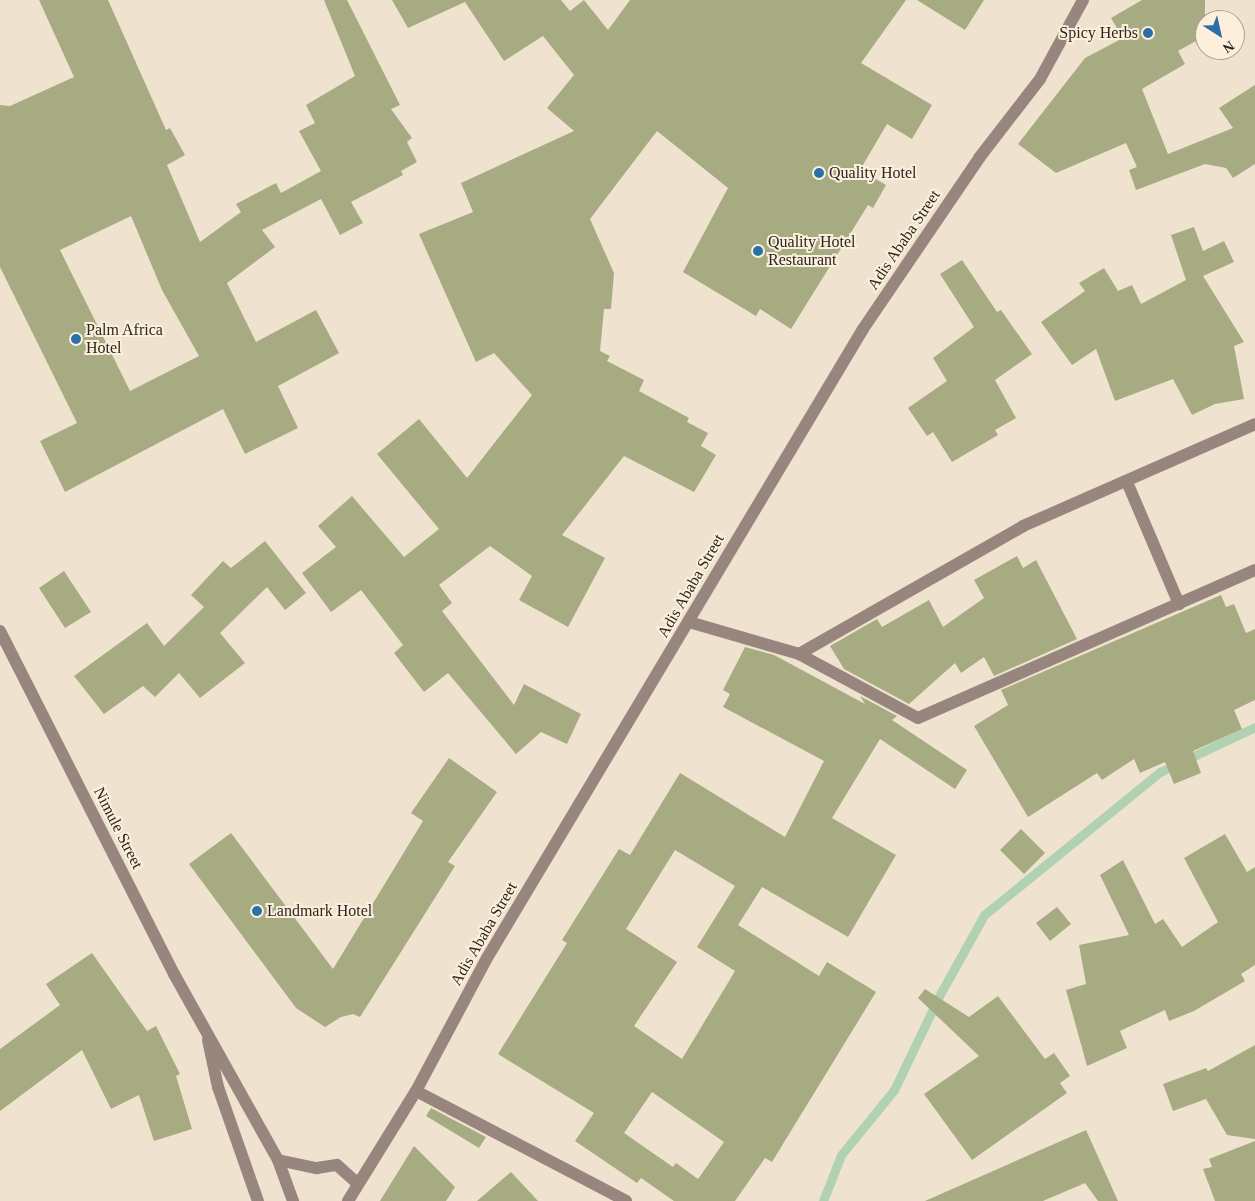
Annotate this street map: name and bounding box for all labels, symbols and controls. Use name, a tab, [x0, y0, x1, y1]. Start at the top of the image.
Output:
north arrow	[1195, 10, 1245, 60]
place label: Spicy Herbs	[1059, 23, 1138, 43]
marker: Spicy Herbs	[1142, 27, 1154, 39]
text: N	[1220, 38, 1237, 56]
place label: Quality Hotel	[829, 163, 917, 183]
marker: Quality Hotel	[813, 167, 825, 179]
street label: Adis Ababa Street	[863, 186, 945, 294]
place label: Quality Hotel Restaurant	[768, 232, 856, 270]
marker: Quality Hotel Restaurant	[752, 245, 764, 257]
place label: Palm Africa Hotel	[86, 320, 164, 358]
marker: Palm Africa Hotel	[70, 333, 82, 345]
street label: Adis Ababa Street	[653, 530, 729, 642]
street label: Nimule Street	[89, 784, 147, 872]
street label: Adis Ababa Street	[446, 878, 522, 990]
place label: Landmark Hotel	[267, 901, 372, 921]
marker: Landmark Hotel	[251, 905, 263, 917]

